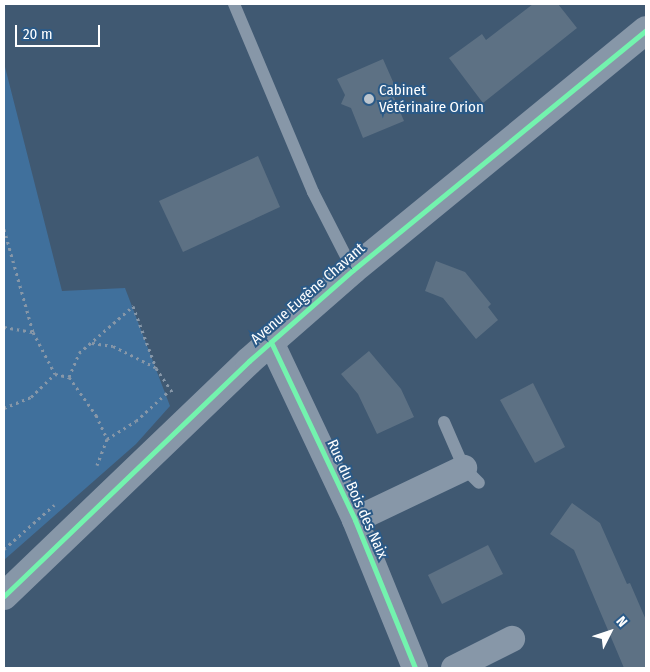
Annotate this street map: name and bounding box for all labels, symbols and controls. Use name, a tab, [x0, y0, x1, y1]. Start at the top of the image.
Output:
scale bar	[18, 15, 102, 47]
text: 20 m	[23, 25, 53, 43]
place label: Cabinet Vétérinaire Orion	[379, 81, 484, 116]
marker: Cabinet Vétérinaire Orion	[363, 93, 375, 105]
street label: Avenue Eugène Chavant	[247, 239, 369, 349]
street label: Rue du Bois des Naix	[323, 437, 391, 561]
north arrow	[585, 607, 635, 657]
text: N	[613, 613, 631, 631]

